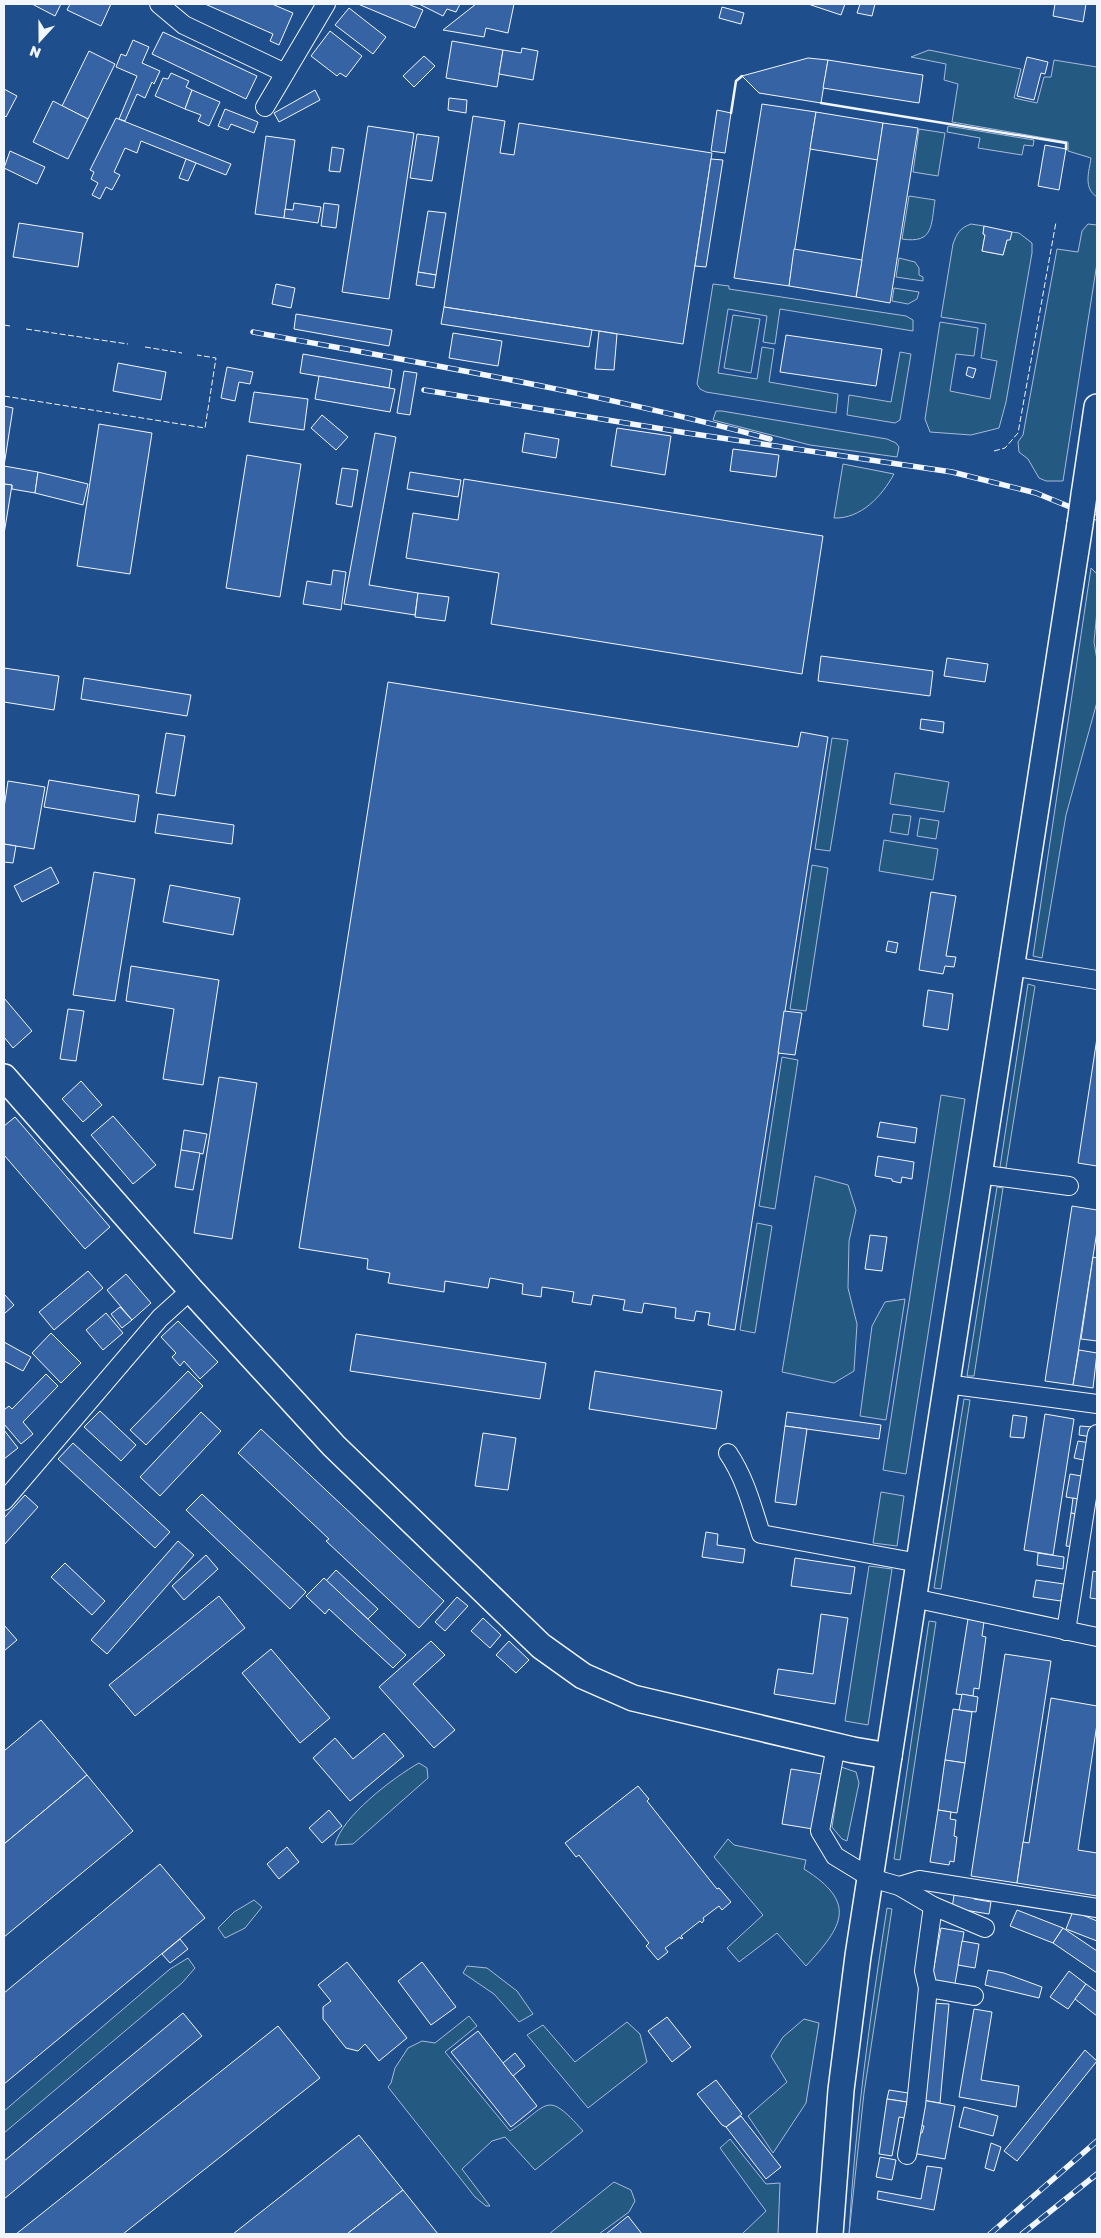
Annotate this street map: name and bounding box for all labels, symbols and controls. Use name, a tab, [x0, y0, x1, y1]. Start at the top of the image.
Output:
north arrow	[15, 15, 65, 65]
text: N	[27, 43, 43, 62]

